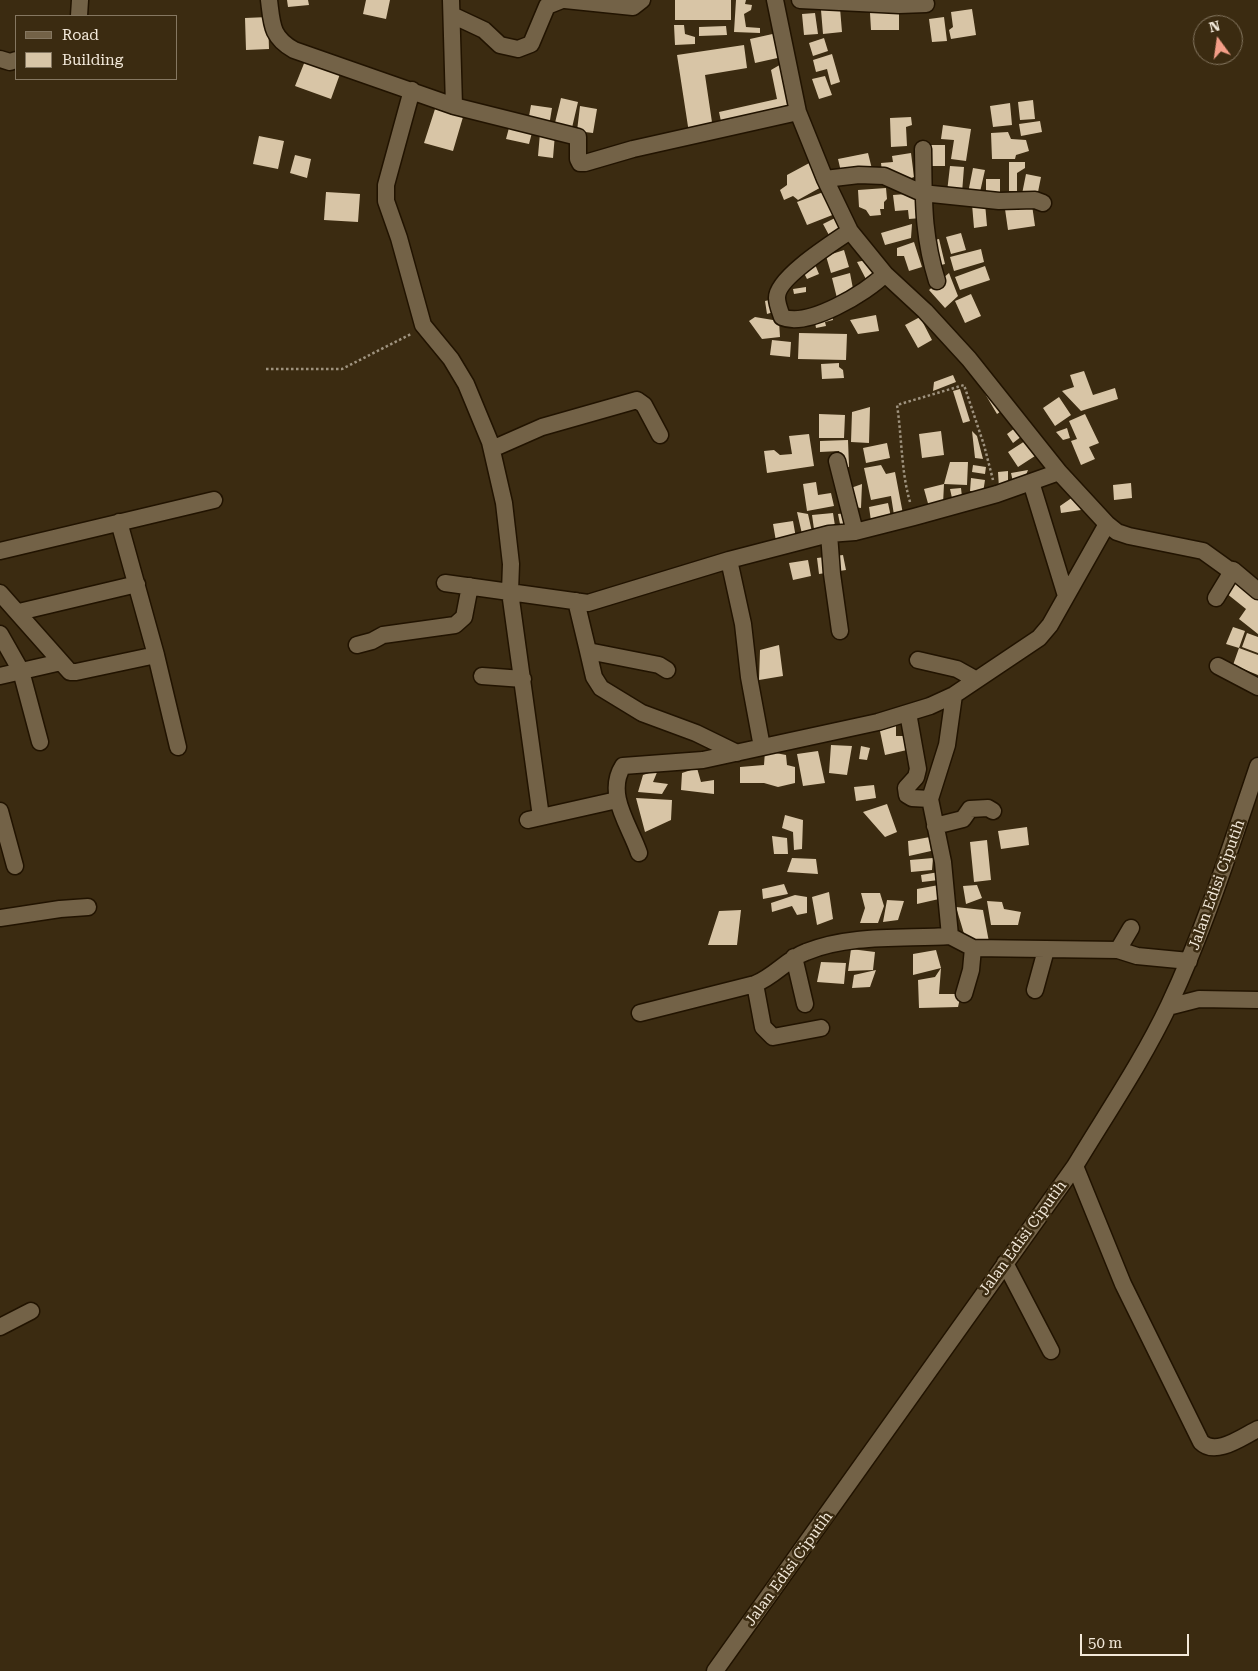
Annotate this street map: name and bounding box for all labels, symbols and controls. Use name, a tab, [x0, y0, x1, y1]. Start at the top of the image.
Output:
legend	[15, 15, 178, 80]
north arrow	[1193, 15, 1243, 65]
text: N	[1207, 17, 1222, 35]
text: Road	[62, 26, 99, 44]
text: Building	[62, 51, 123, 69]
street label: Jalan Edisi Ciputih	[1185, 817, 1249, 953]
street label: Jalan Edisi Ciputih	[975, 1177, 1071, 1299]
street label: Jalan Edisi Ciputih	[741, 1508, 837, 1630]
scale bar	[1083, 1624, 1192, 1656]
text: 50 m	[1088, 1634, 1122, 1652]

